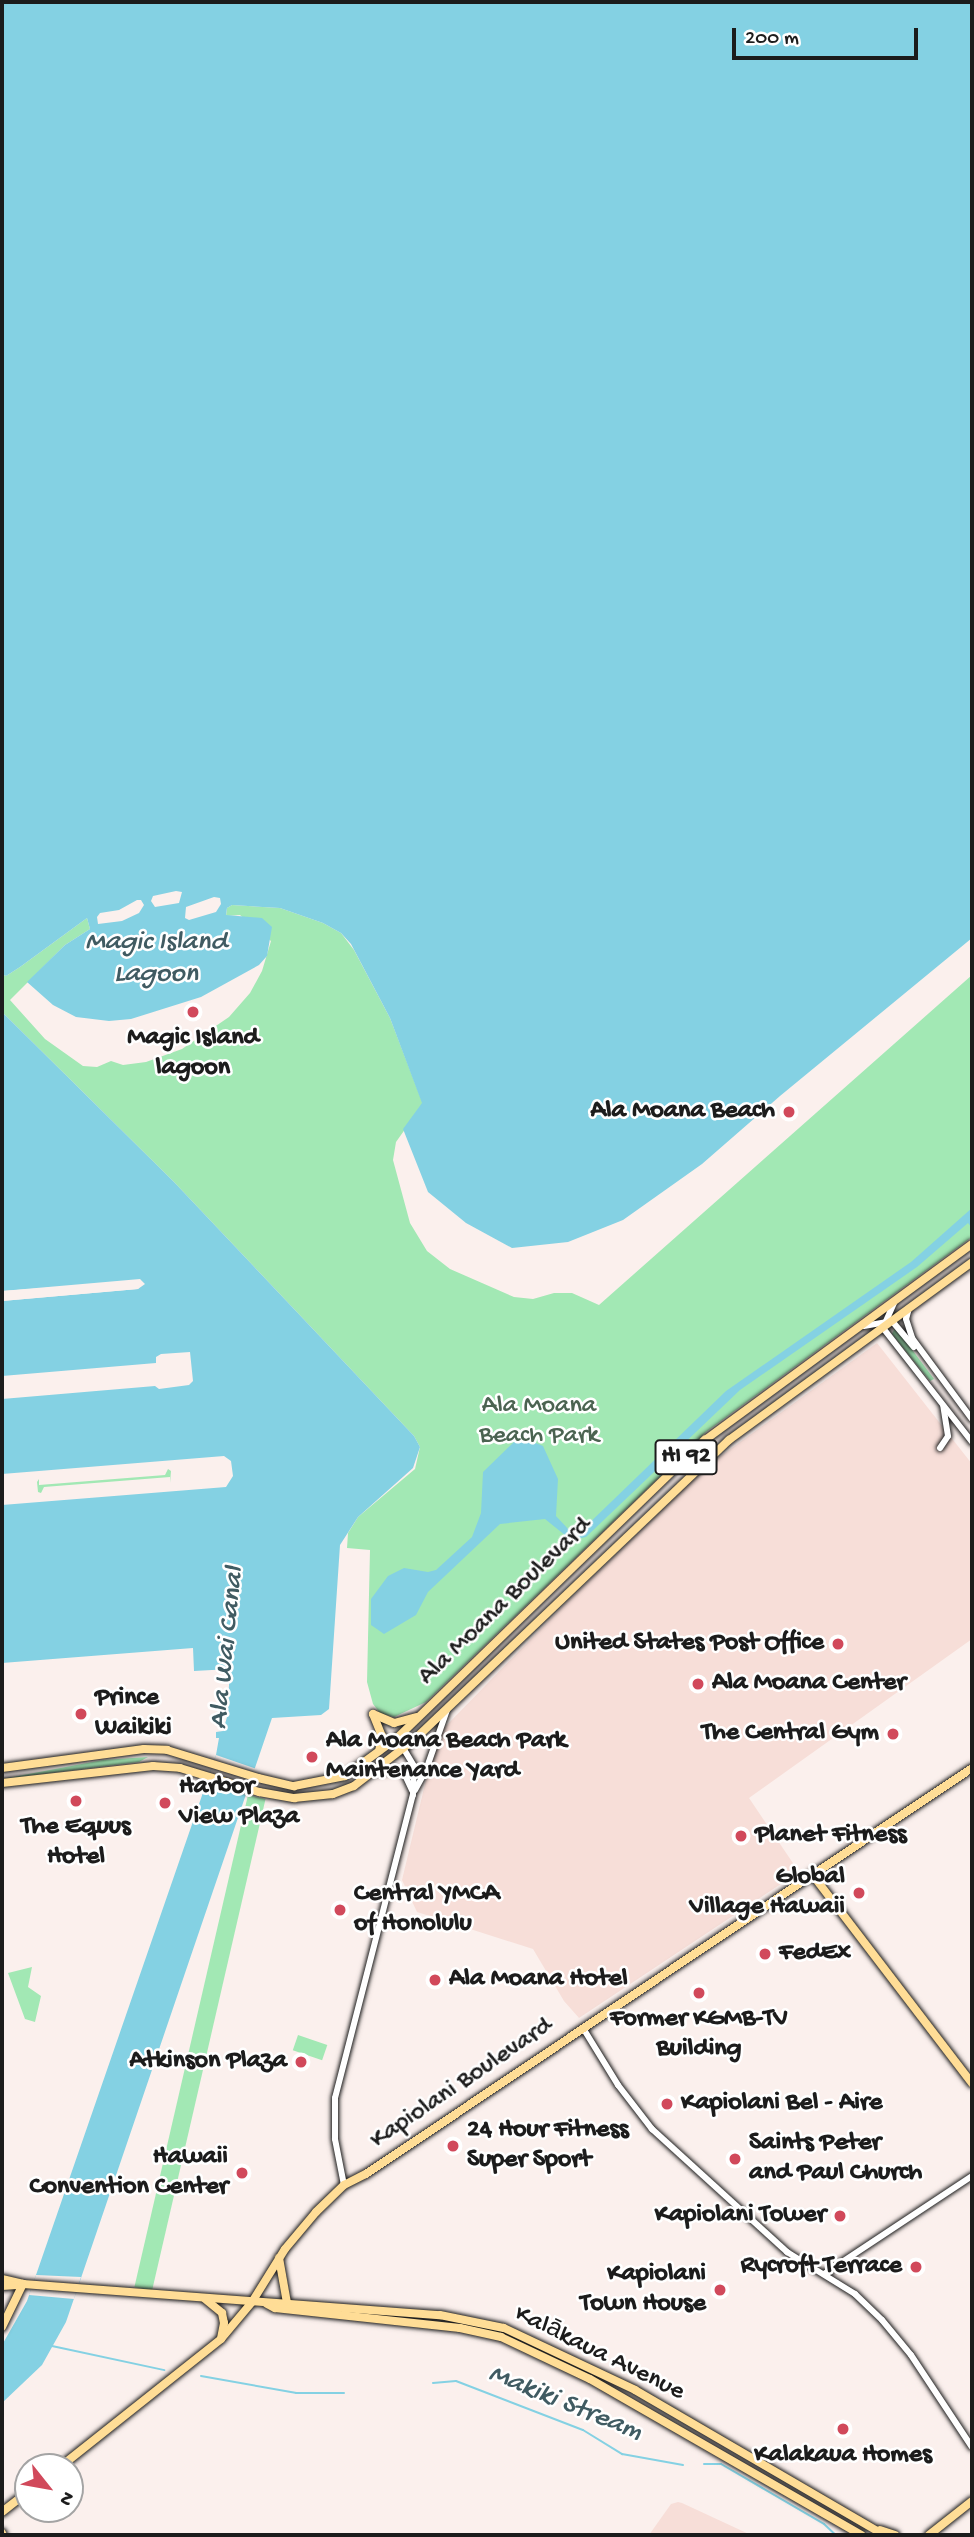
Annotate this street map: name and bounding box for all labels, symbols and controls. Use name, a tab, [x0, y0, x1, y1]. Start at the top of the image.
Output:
scale bar	[736, 14, 922, 58]
text: 200 m	[745, 27, 799, 52]
water label: Magic Island Lagoon	[85, 926, 227, 992]
marker: Magic Island lagoon	[185, 1004, 201, 1020]
place label: Magic Island lagoon	[127, 1023, 259, 1084]
place label: Ala Moana Beach	[590, 1096, 775, 1128]
marker: Ala Moana Beach	[781, 1104, 797, 1120]
park label: Ala Moana Beach Park	[479, 1391, 599, 1452]
road number: HI 92	[654, 1436, 718, 1478]
street label: Ala Moana Boulevard	[413, 1511, 599, 1693]
water label: Ala Wai Canal	[203, 1565, 253, 1731]
place label: United States Post Office	[555, 1628, 824, 1660]
marker: United States Post Office	[830, 1636, 846, 1652]
place label: Ala Moana Center	[712, 1668, 906, 1700]
marker: Ala Moana Center	[690, 1676, 706, 1692]
place label: Prince Waikiki	[95, 1683, 172, 1744]
marker: Prince Waikiki	[73, 1706, 89, 1722]
place label: The Central Gym	[702, 1718, 879, 1750]
place label: Ala Moana Beach Park Maintenance Yard	[326, 1726, 566, 1788]
marker: The Central Gym	[885, 1726, 901, 1742]
marker: Ala Moana Beach Park Maintenance Yard	[304, 1749, 320, 1765]
place label: Harbor View Plaza	[179, 1772, 299, 1834]
marker: The Equus Hotel	[68, 1793, 84, 1809]
marker: Harbor View Plaza	[157, 1795, 173, 1811]
place label: The Equus Hotel	[21, 1812, 131, 1874]
place label: Planet Fitness	[755, 1820, 907, 1852]
marker: Planet Fitness	[733, 1828, 749, 1844]
place label: Global Village Hawaii	[690, 1862, 845, 1924]
place label: Central YMCA of Honolulu	[354, 1879, 500, 1940]
marker: Global Village Hawaii	[851, 1885, 867, 1901]
marker: Central YMCA of Honolulu	[332, 1902, 348, 1918]
place label: FedEx	[779, 1938, 851, 1970]
marker: FedEx	[757, 1946, 773, 1962]
place label: Ala Moana Hotel	[449, 1964, 628, 1996]
marker: Ala Moana Hotel	[427, 1972, 443, 1988]
marker: Former KGMB-TV Building	[691, 1985, 707, 2001]
place label: Former KGMB-TV Building	[610, 2004, 788, 2066]
street label: Kapiolani Boulevard	[365, 2011, 559, 2157]
place label: Atkinson Plaza	[129, 2046, 287, 2078]
marker: Atkinson Plaza	[293, 2054, 309, 2070]
place label: Kapiolani Bel - Aire	[681, 2088, 883, 2120]
marker: Kapiolani Bel - Aire	[659, 2096, 675, 2112]
place label: 24 Hour Fitness Super Sport	[467, 2115, 629, 2176]
place label: Saints Peter and Paul Church	[749, 2128, 922, 2190]
marker: 24 Hour Fitness Super Sport	[445, 2138, 461, 2154]
place label: Hawaii Convention Center	[29, 2142, 228, 2204]
marker: Saints Peter and Paul Church	[727, 2151, 743, 2167]
marker: Hawaii Convention Center	[234, 2165, 250, 2181]
place label: Kapiolani Tower	[655, 2200, 826, 2232]
marker: Kapiolani Tower	[832, 2208, 848, 2224]
place label: Rycroft Terrace	[741, 2251, 902, 2283]
place label: Kapiolani Town House	[580, 2259, 706, 2320]
marker: Rycroft Terrace	[908, 2259, 924, 2275]
marker: Kapiolani Town House	[712, 2282, 728, 2298]
street label: Kalākaua Avenue	[508, 2299, 690, 2409]
water label: Makiki Stream	[483, 2358, 647, 2450]
marker: Kalakaua Homes	[835, 2421, 851, 2437]
place label: Kalakaua Homes	[754, 2440, 932, 2472]
north arrow	[14, 2453, 84, 2523]
text: N	[53, 2487, 79, 2509]

